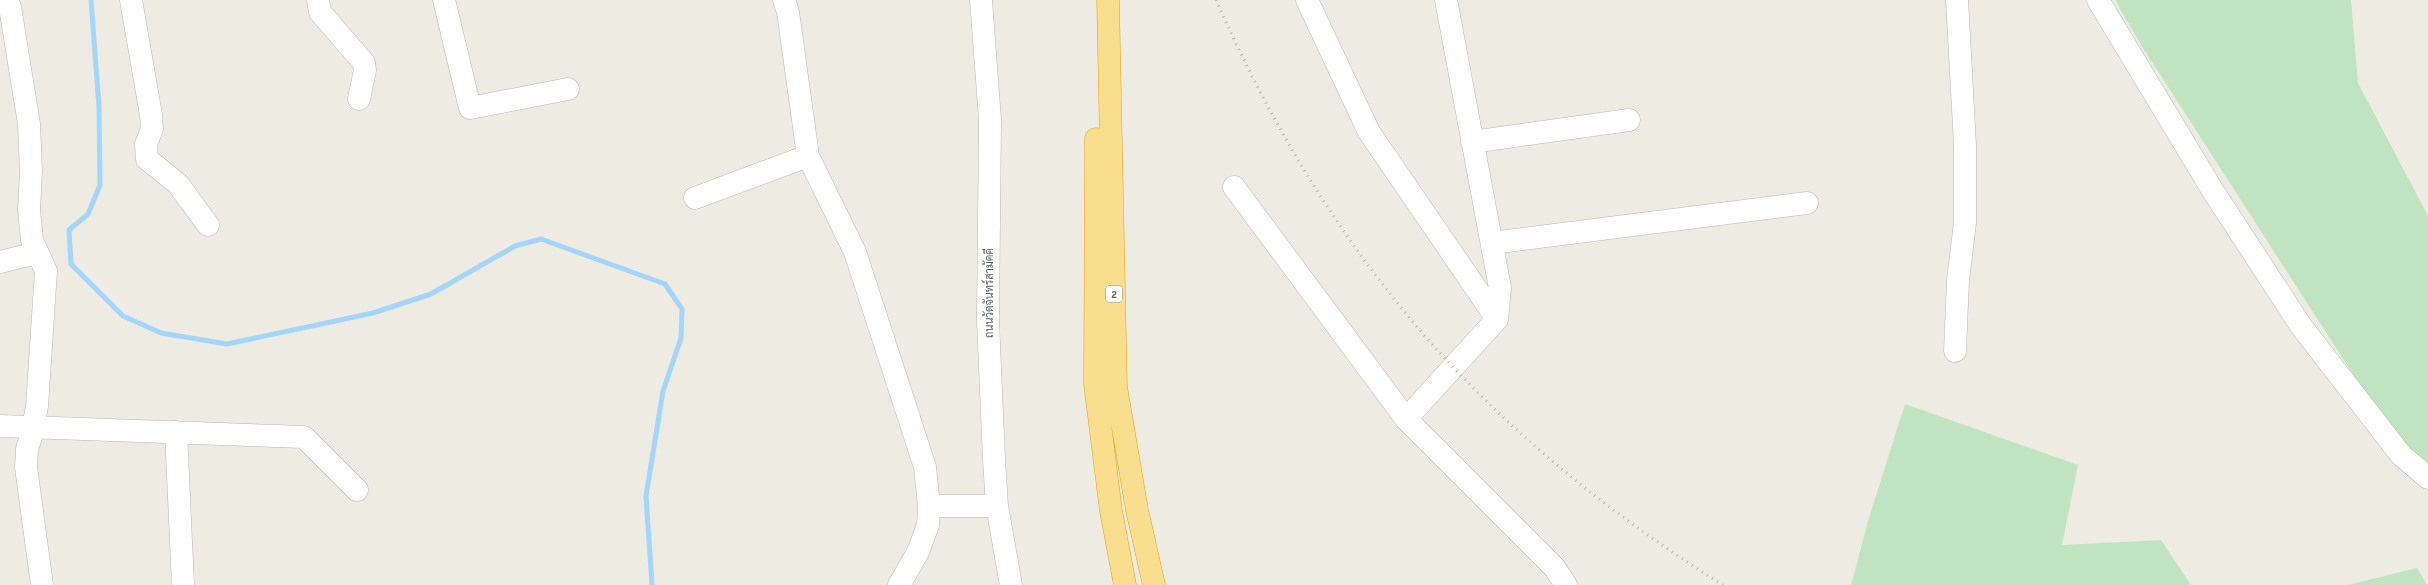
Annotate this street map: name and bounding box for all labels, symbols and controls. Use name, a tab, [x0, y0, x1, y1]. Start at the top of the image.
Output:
street label: ถนนวัดจันทร์สามัคคี	[981, 248, 997, 338]
road number: 2	[1106, 286, 1122, 302]

